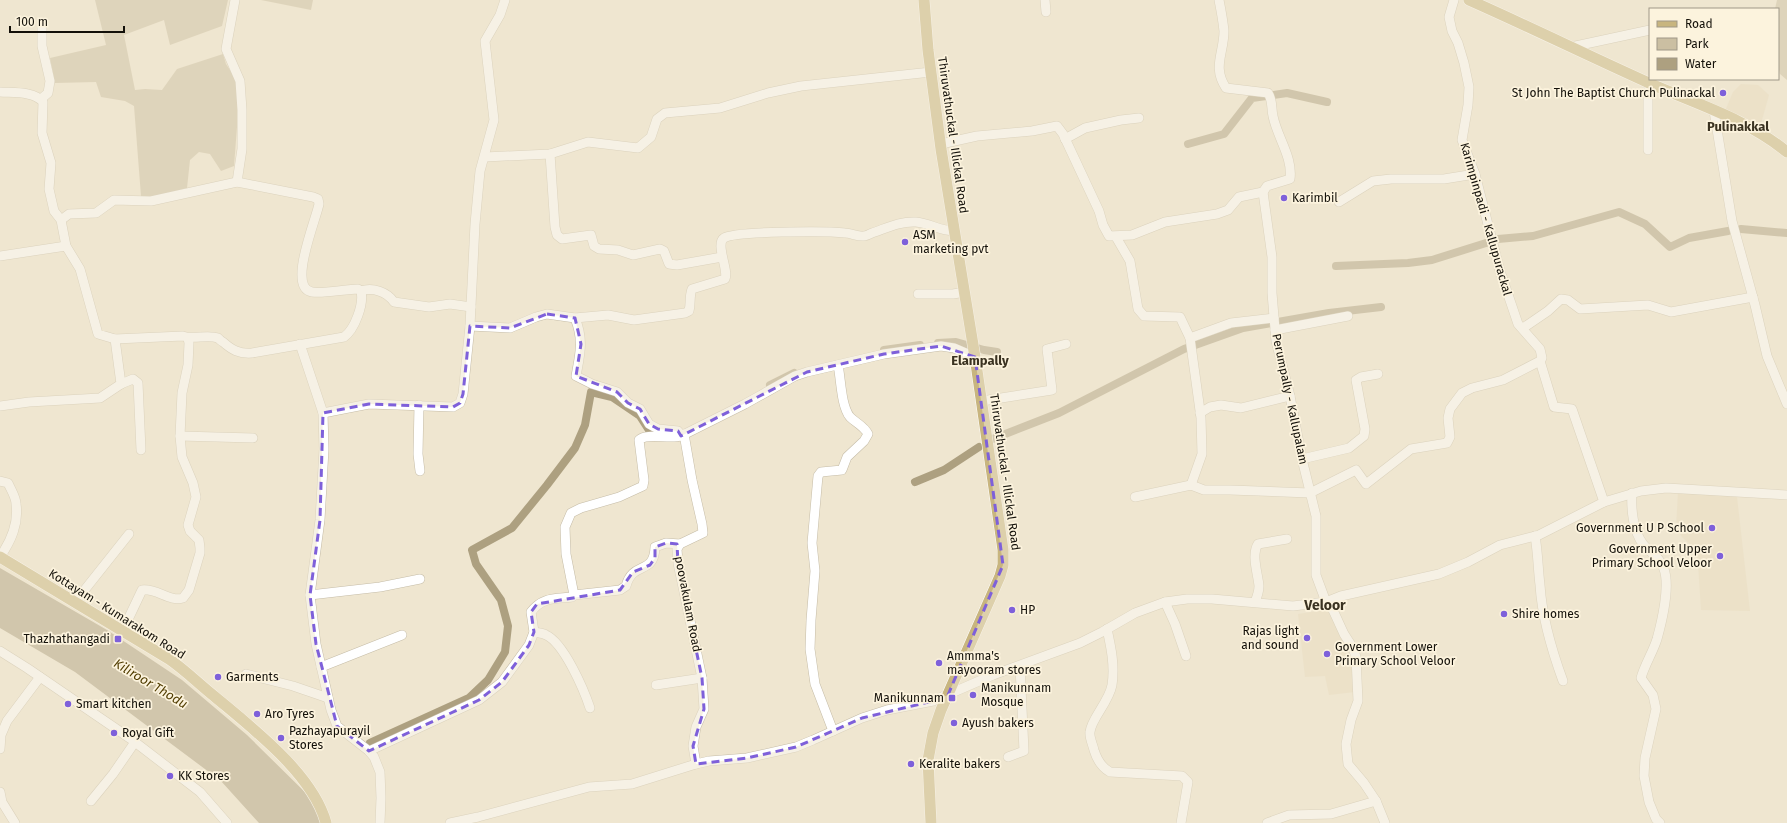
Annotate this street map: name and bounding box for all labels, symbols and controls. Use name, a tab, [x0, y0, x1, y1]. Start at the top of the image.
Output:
scale bar	[10, 8, 124, 34]
legend	[1649, 8, 1779, 80]
text: 100 m	[16, 15, 48, 29]
text: Road	[1685, 17, 1713, 31]
text: Park	[1685, 37, 1709, 51]
street label: Thiruvathuckal - Illickal Road	[935, 56, 971, 214]
text: Water	[1685, 57, 1717, 71]
place label: St John The Baptist Church Pulinackal	[1512, 86, 1715, 100]
marker: St John The Baptist Church Pulinackal	[1718, 88, 1728, 98]
district label: Pulinakkal	[1707, 119, 1769, 134]
street label: Karimpinpadi - Kallupurackal	[1457, 141, 1515, 298]
place label: Karimbil	[1292, 191, 1338, 205]
marker: Karimbil	[1279, 193, 1289, 203]
place label: ASM marketing pvt	[913, 228, 989, 256]
marker: ASM marketing pvt	[900, 237, 910, 247]
street label: Perumpally - Kallupalam	[1269, 332, 1311, 466]
district label: Elampally	[951, 353, 1009, 368]
street label: Thiruvathuckal - Illickal Road	[987, 393, 1023, 551]
place label: Government U P School	[1576, 521, 1704, 535]
marker: Government U P School	[1707, 523, 1717, 533]
place label: Government Upper Primary School Veloor	[1592, 542, 1712, 570]
marker: Government Upper Primary School Veloor	[1715, 551, 1725, 561]
street label: poovakulam Road	[672, 555, 704, 653]
street label: Kottayam - Kumarakom Road	[46, 566, 188, 662]
district label: Veloor	[1303, 597, 1346, 614]
place label: HP	[1020, 603, 1035, 617]
marker: HP	[1007, 605, 1017, 615]
place label: Shire homes	[1512, 607, 1580, 621]
marker: Shire homes	[1499, 609, 1509, 619]
place label: Rajas light and sound	[1241, 624, 1300, 652]
place label: Thazhathangadi	[23, 632, 110, 646]
marker: Rajas light and sound	[1302, 633, 1312, 643]
marker: Thazhathangadi	[113, 634, 123, 644]
place label: Government Lower Primary School Veloor	[1335, 640, 1456, 668]
place label: Ammma's mayooram stores	[947, 649, 1041, 677]
marker: Government Lower Primary School Veloor	[1322, 649, 1332, 659]
water label: Kiliroor Thodu	[111, 656, 190, 711]
marker: Ammma's mayooram stores	[934, 658, 944, 668]
place label: Garments	[226, 670, 279, 684]
marker: Garments	[213, 672, 223, 682]
place label: Manikunnam Mosque	[981, 681, 1051, 709]
marker: Manikunnam Mosque	[968, 690, 978, 700]
place label: Manikunnam	[874, 691, 944, 705]
marker: Manikunnam	[947, 693, 957, 703]
place label: Smart kitchen	[76, 697, 152, 711]
marker: Smart kitchen	[63, 699, 73, 709]
place label: Aro Tyres	[265, 707, 315, 721]
marker: Aro Tyres	[252, 709, 262, 719]
place label: Ayush bakers	[962, 716, 1034, 730]
marker: Ayush bakers	[949, 718, 959, 728]
place label: Pazhayapurayil Stores	[289, 724, 371, 752]
place label: Royal Gift	[122, 726, 175, 740]
marker: Royal Gift	[109, 728, 119, 738]
marker: Pazhayapurayil Stores	[276, 733, 286, 743]
place label: Keralite bakers	[919, 757, 1000, 771]
marker: Keralite bakers	[906, 759, 916, 769]
place label: KK Stores	[178, 769, 230, 783]
marker: KK Stores	[165, 771, 175, 781]

